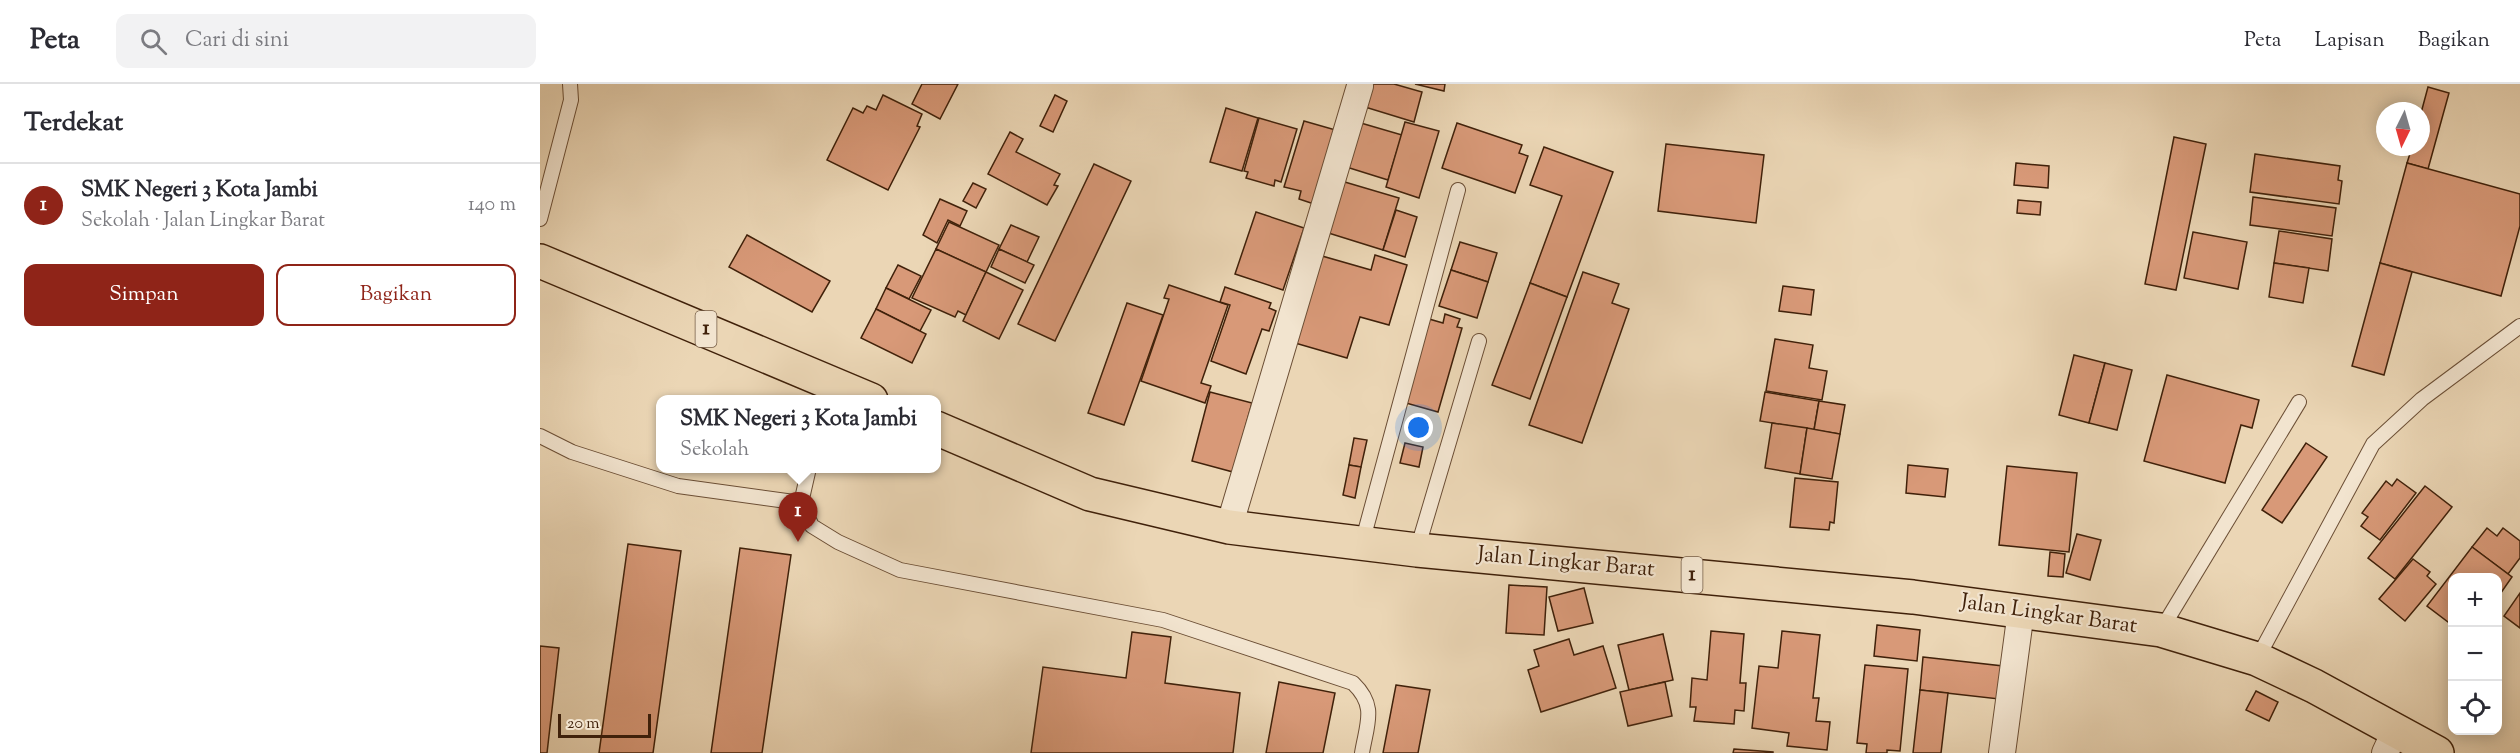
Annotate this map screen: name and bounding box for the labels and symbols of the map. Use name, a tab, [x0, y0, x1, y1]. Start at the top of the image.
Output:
north arrow	[2376, 102, 2430, 156]
road number: 1	[696, 311, 716, 347]
your location	[1404, 413, 1433, 442]
pin: 1	[778, 492, 818, 542]
street label: Jalan Lingkar Barat	[1475, 539, 1656, 587]
road number: 1	[1682, 557, 1702, 593]
street label: Jalan Lingkar Barat	[1958, 587, 2140, 643]
scale bar	[558, 711, 651, 738]

